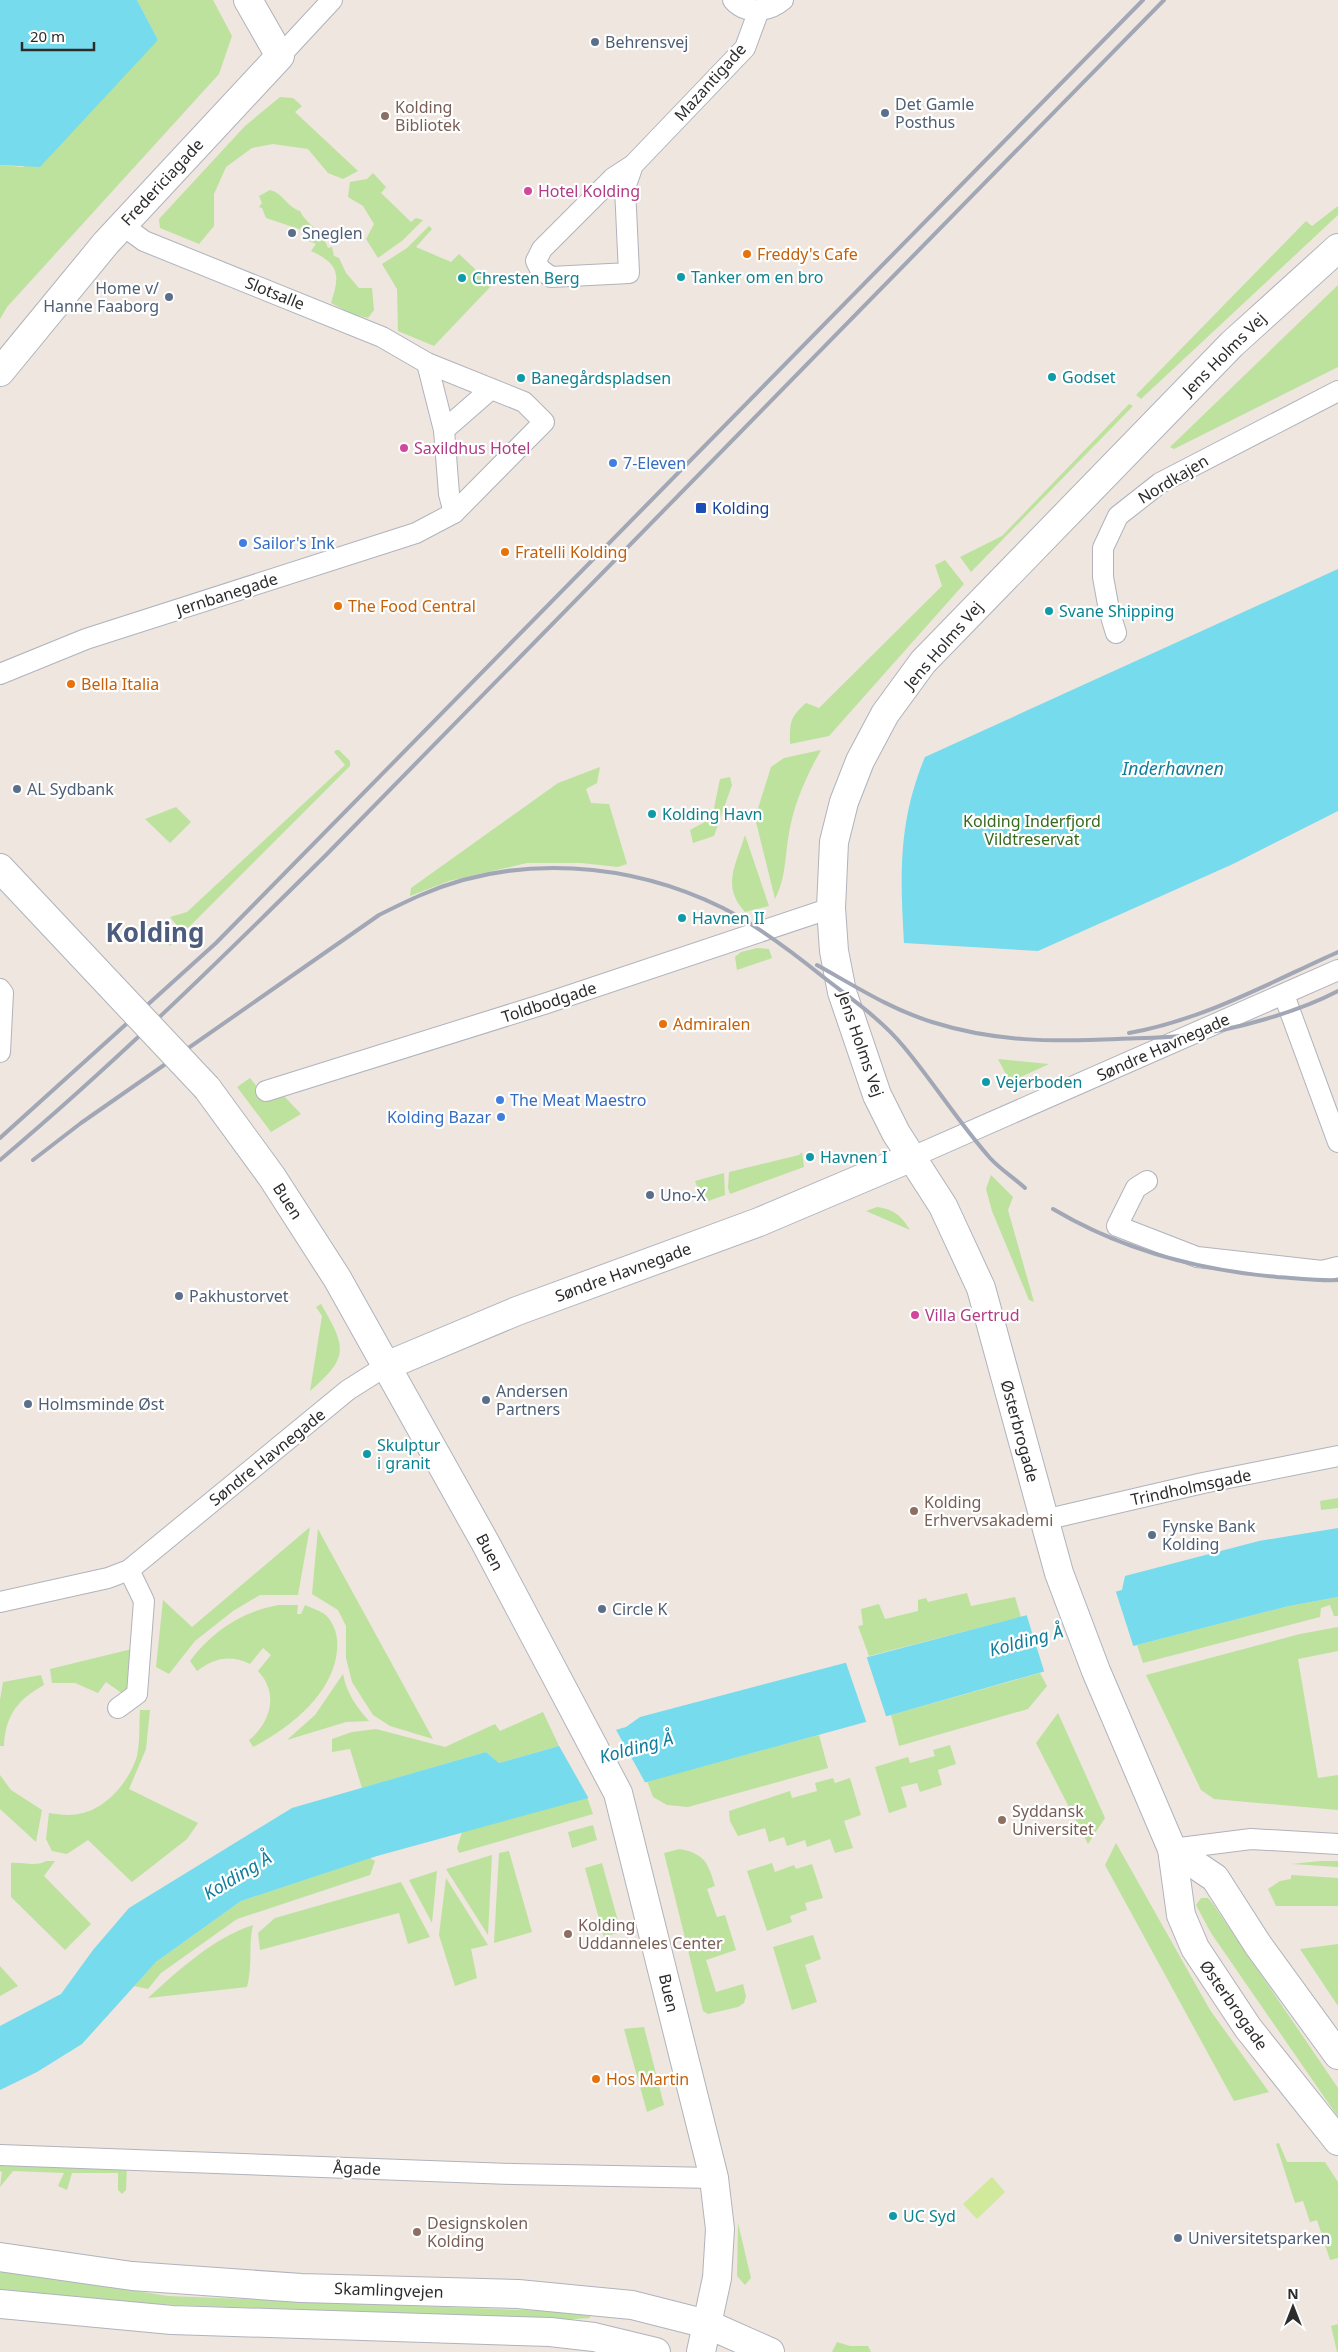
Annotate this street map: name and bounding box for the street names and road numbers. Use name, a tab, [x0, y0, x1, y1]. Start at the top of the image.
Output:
street label: Mazantigade	[669, 38, 751, 126]
street label: Fredericiagade	[116, 134, 208, 230]
street label: Slotsalle	[242, 271, 308, 315]
street label: Jens Holms Vej	[1176, 307, 1271, 402]
street label: Nordkajen	[1134, 449, 1212, 509]
street label: Jernbanegade	[172, 567, 280, 621]
street label: Jens Holms Vej	[897, 596, 987, 695]
street label: Toldbodgade	[499, 976, 599, 1028]
street label: Jens Holms Vej	[832, 987, 889, 1100]
street label: Søndre Havnegade	[1093, 1008, 1233, 1086]
street label: Buen	[268, 1179, 308, 1223]
street label: Søndre Havnegade	[552, 1237, 694, 1307]
street label: Østerbrogade	[996, 1377, 1044, 1485]
street label: Søndre Havnegade	[204, 1403, 330, 1511]
street label: Trindholmsgade	[1129, 1463, 1253, 1511]
street label: Buen	[471, 1530, 509, 1574]
street label: Østerbrogade	[1195, 1956, 1273, 2054]
street label: Buen	[654, 1971, 684, 2015]
street label: Ågade	[333, 2156, 381, 2180]
street label: Skamlingvejen	[334, 2277, 444, 2303]

